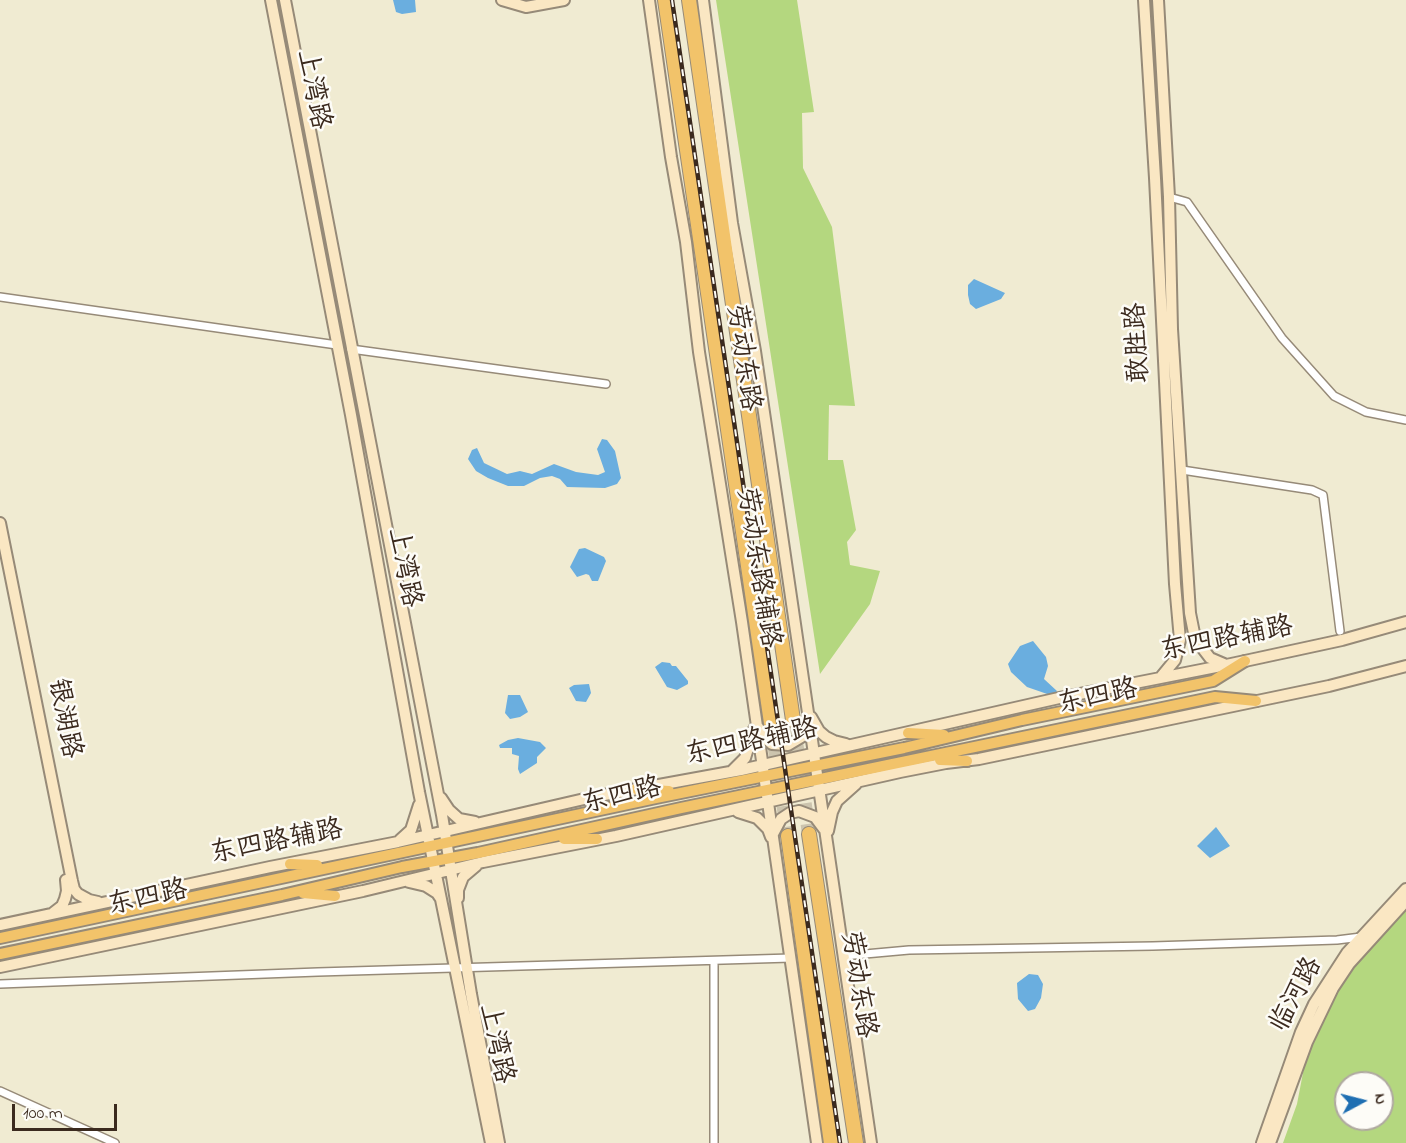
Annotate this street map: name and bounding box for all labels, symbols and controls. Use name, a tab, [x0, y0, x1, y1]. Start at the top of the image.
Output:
street label: 上湾路	[287, 47, 335, 133]
street label: 劳动东路	[717, 302, 765, 414]
street label: 敢胜路	[1122, 302, 1158, 384]
street label: 劳动东路辅路	[727, 485, 785, 651]
street label: 上湾路	[378, 525, 426, 611]
street label: 东四路辅路	[1158, 612, 1296, 670]
street label: 东四路	[1055, 675, 1141, 723]
street label: 银湖路	[38, 676, 86, 762]
street label: 东四路辅路	[683, 714, 821, 774]
street label: 东四路	[579, 773, 665, 823]
street label: 东四路辅路	[208, 815, 346, 873]
street label: 东四路	[105, 876, 191, 924]
street label: 劳动东路	[832, 929, 880, 1041]
street label: 临河路	[1265, 953, 1331, 1039]
street label: 上湾路	[470, 1001, 518, 1087]
north arrow	[1334, 1071, 1394, 1131]
scale bar	[15, 1092, 120, 1130]
text: N	[1367, 1092, 1392, 1106]
text: 100 m	[23, 1101, 63, 1127]

